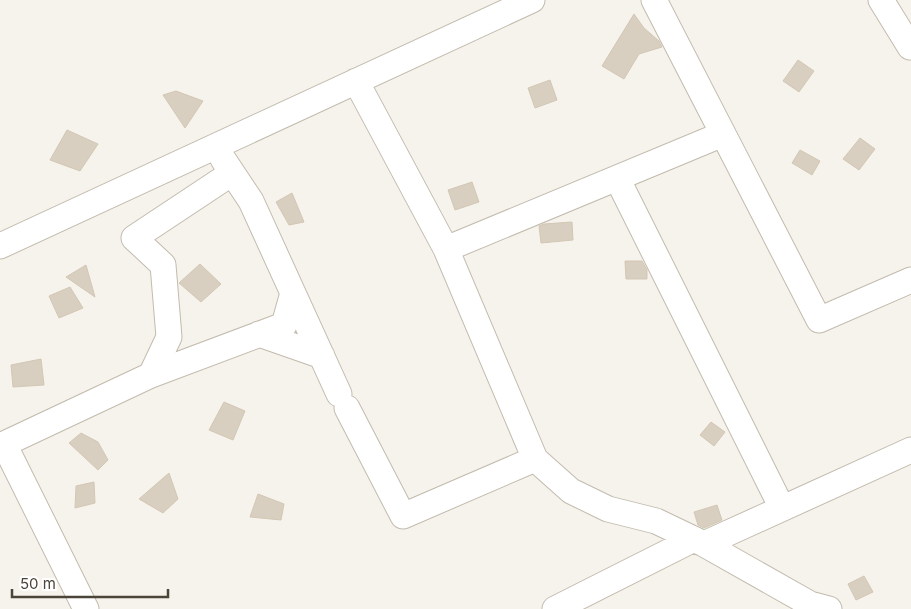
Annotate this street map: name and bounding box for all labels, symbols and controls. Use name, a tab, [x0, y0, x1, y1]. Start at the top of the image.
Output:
scale bar	[12, 566, 169, 598]
text: 50 m	[20, 574, 56, 593]

